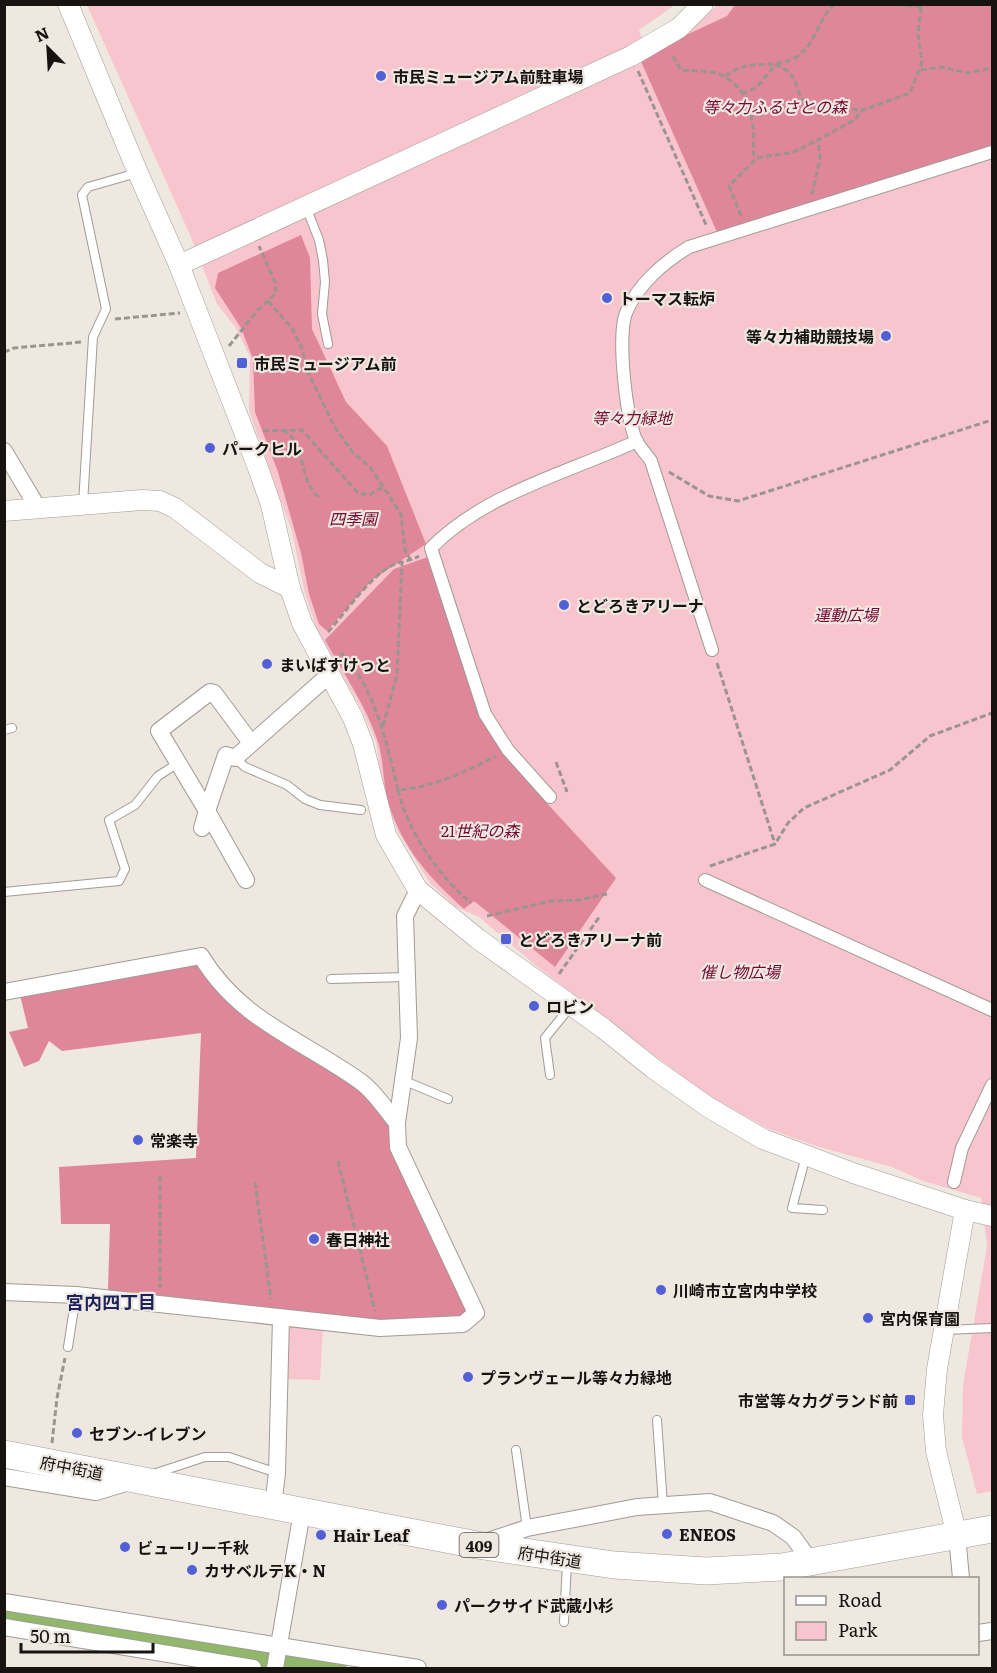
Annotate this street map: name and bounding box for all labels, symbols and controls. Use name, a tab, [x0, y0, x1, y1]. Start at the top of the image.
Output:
north arrow	[18, 18, 78, 78]
text: N	[30, 20, 53, 47]
place label: 市民ミュージアム前駐車場	[393, 64, 584, 88]
marker: 市民ミュージアム前駐車場	[374, 69, 388, 83]
park label: 等々力ふるさとの森	[703, 94, 849, 118]
place label: トーマス転炉	[619, 286, 715, 310]
marker: トーマス転炉	[600, 291, 614, 305]
place label: 等々力補助競技場	[746, 324, 874, 348]
marker: 等々力補助競技場	[879, 329, 893, 343]
place label: 市民ミュージアム前	[254, 351, 397, 375]
marker: 市民ミュージアム前	[235, 356, 249, 370]
park label: 等々力緑地	[592, 405, 674, 429]
place label: パークヒル	[222, 436, 302, 460]
marker: パークヒル	[203, 441, 217, 455]
park label: 四季園	[329, 506, 379, 530]
place label: とどろきアリーナ	[576, 593, 704, 617]
marker: とどろきアリーナ	[557, 598, 571, 612]
park label: 運動広場	[814, 602, 880, 626]
place label: まいばすけっと	[279, 652, 391, 676]
marker: まいばすけっと	[260, 657, 274, 671]
park label: 21世紀の森	[441, 818, 521, 842]
place label: とどろきアリーナ前	[518, 927, 662, 951]
marker: とどろきアリーナ前	[499, 932, 513, 946]
park label: 催し物広場	[700, 959, 782, 983]
place label: ロビン	[546, 994, 594, 1018]
marker: ロビン	[527, 999, 541, 1013]
place label: 常楽寺	[150, 1128, 198, 1152]
marker: 常楽寺	[131, 1133, 145, 1147]
place label: 春日神社	[326, 1227, 390, 1251]
marker: 春日神社	[307, 1232, 321, 1246]
place label: 川崎市立宮内中学校	[673, 1278, 817, 1302]
marker: 川崎市立宮内中学校	[654, 1283, 668, 1297]
district label: 宮内四丁目	[66, 1288, 156, 1315]
place label: 宮内保育園	[880, 1306, 960, 1330]
marker: 宮内保育園	[861, 1311, 875, 1325]
place label: プランヴェール等々力緑地	[480, 1365, 672, 1389]
marker: プランヴェール等々力緑地	[461, 1370, 475, 1384]
place label: 市営等々力グランド前	[738, 1388, 898, 1412]
marker: 市営等々力グランド前	[903, 1393, 917, 1407]
place label: セブン-イレブン	[89, 1421, 206, 1445]
marker: セブン-イレブン	[70, 1426, 84, 1440]
street label: 府中街道	[38, 1449, 106, 1485]
place label: ENEOS	[679, 1522, 736, 1546]
place label: Hair Leaf	[333, 1523, 411, 1547]
marker: ENEOS	[660, 1527, 674, 1541]
marker: Hair Leaf	[314, 1528, 328, 1542]
road number: 409	[460, 1533, 498, 1557]
place label: ビューリー千秋	[137, 1535, 249, 1559]
street label: 府中街道	[517, 1539, 583, 1573]
marker: ビューリー千秋	[118, 1540, 132, 1554]
place label: カサベルテK・N	[204, 1558, 326, 1582]
marker: カサベルテK・N	[185, 1563, 199, 1577]
legend	[784, 1577, 979, 1655]
text: Road	[838, 1586, 882, 1613]
place label: パークサイド武蔵小杉	[454, 1593, 614, 1617]
marker: パークサイド武蔵小杉	[435, 1598, 449, 1612]
scale bar	[21, 1616, 153, 1654]
text: Park	[838, 1616, 879, 1643]
text: 50 m	[30, 1622, 71, 1649]

